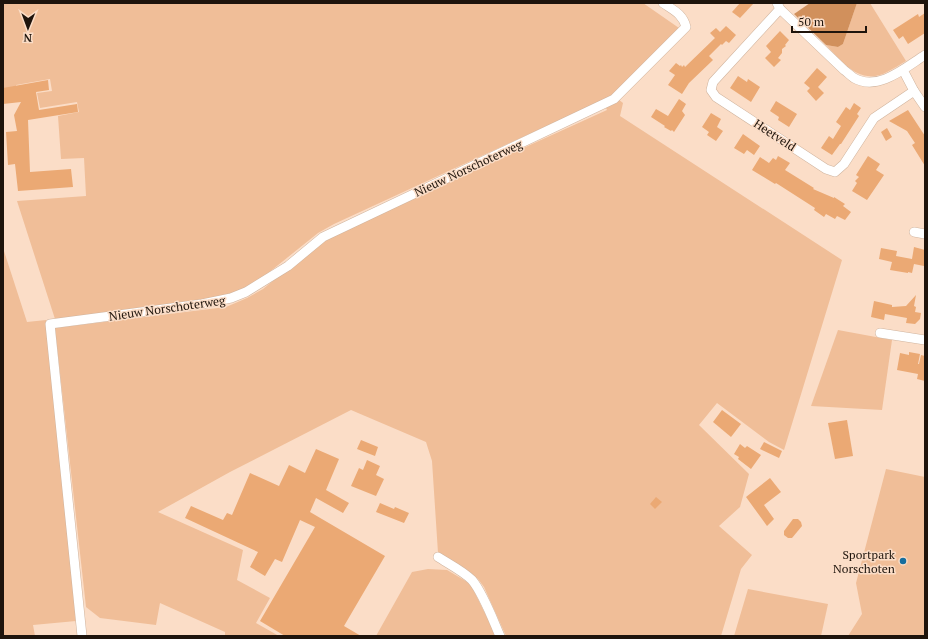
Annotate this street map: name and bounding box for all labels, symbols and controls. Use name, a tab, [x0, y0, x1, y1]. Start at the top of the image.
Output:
north arrow	[8, 8, 48, 48]
scale bar	[792, 8, 866, 34]
text: 50 m	[798, 14, 825, 29]
text: N	[23, 31, 32, 45]
street label: Heetveld	[751, 116, 799, 154]
street label: Nieuw Norschoterweg	[412, 136, 525, 200]
street label: Nieuw Norschoterweg	[108, 292, 227, 324]
place label: Sportpark Norschoten	[833, 547, 896, 576]
marker: Sportpark Norschoten	[898, 556, 908, 566]

